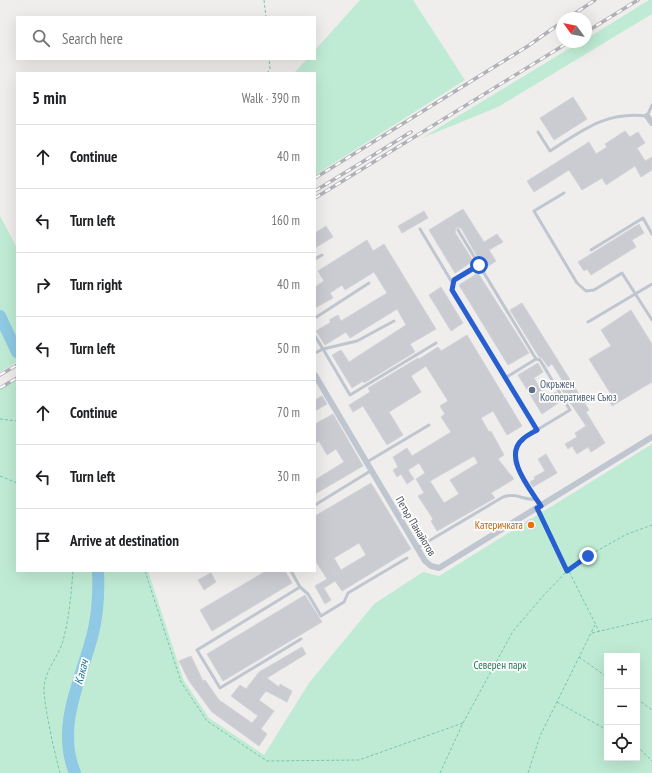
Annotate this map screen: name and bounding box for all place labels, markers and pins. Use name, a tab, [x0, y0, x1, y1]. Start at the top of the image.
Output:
place label: Окръжен Кооперативен Съюз	[540, 377, 617, 404]
marker: Окръжен Кооперативен Съюз	[527, 385, 537, 395]
place label: Катеричката	[475, 518, 523, 532]
marker: Катеричката	[526, 520, 536, 530]

